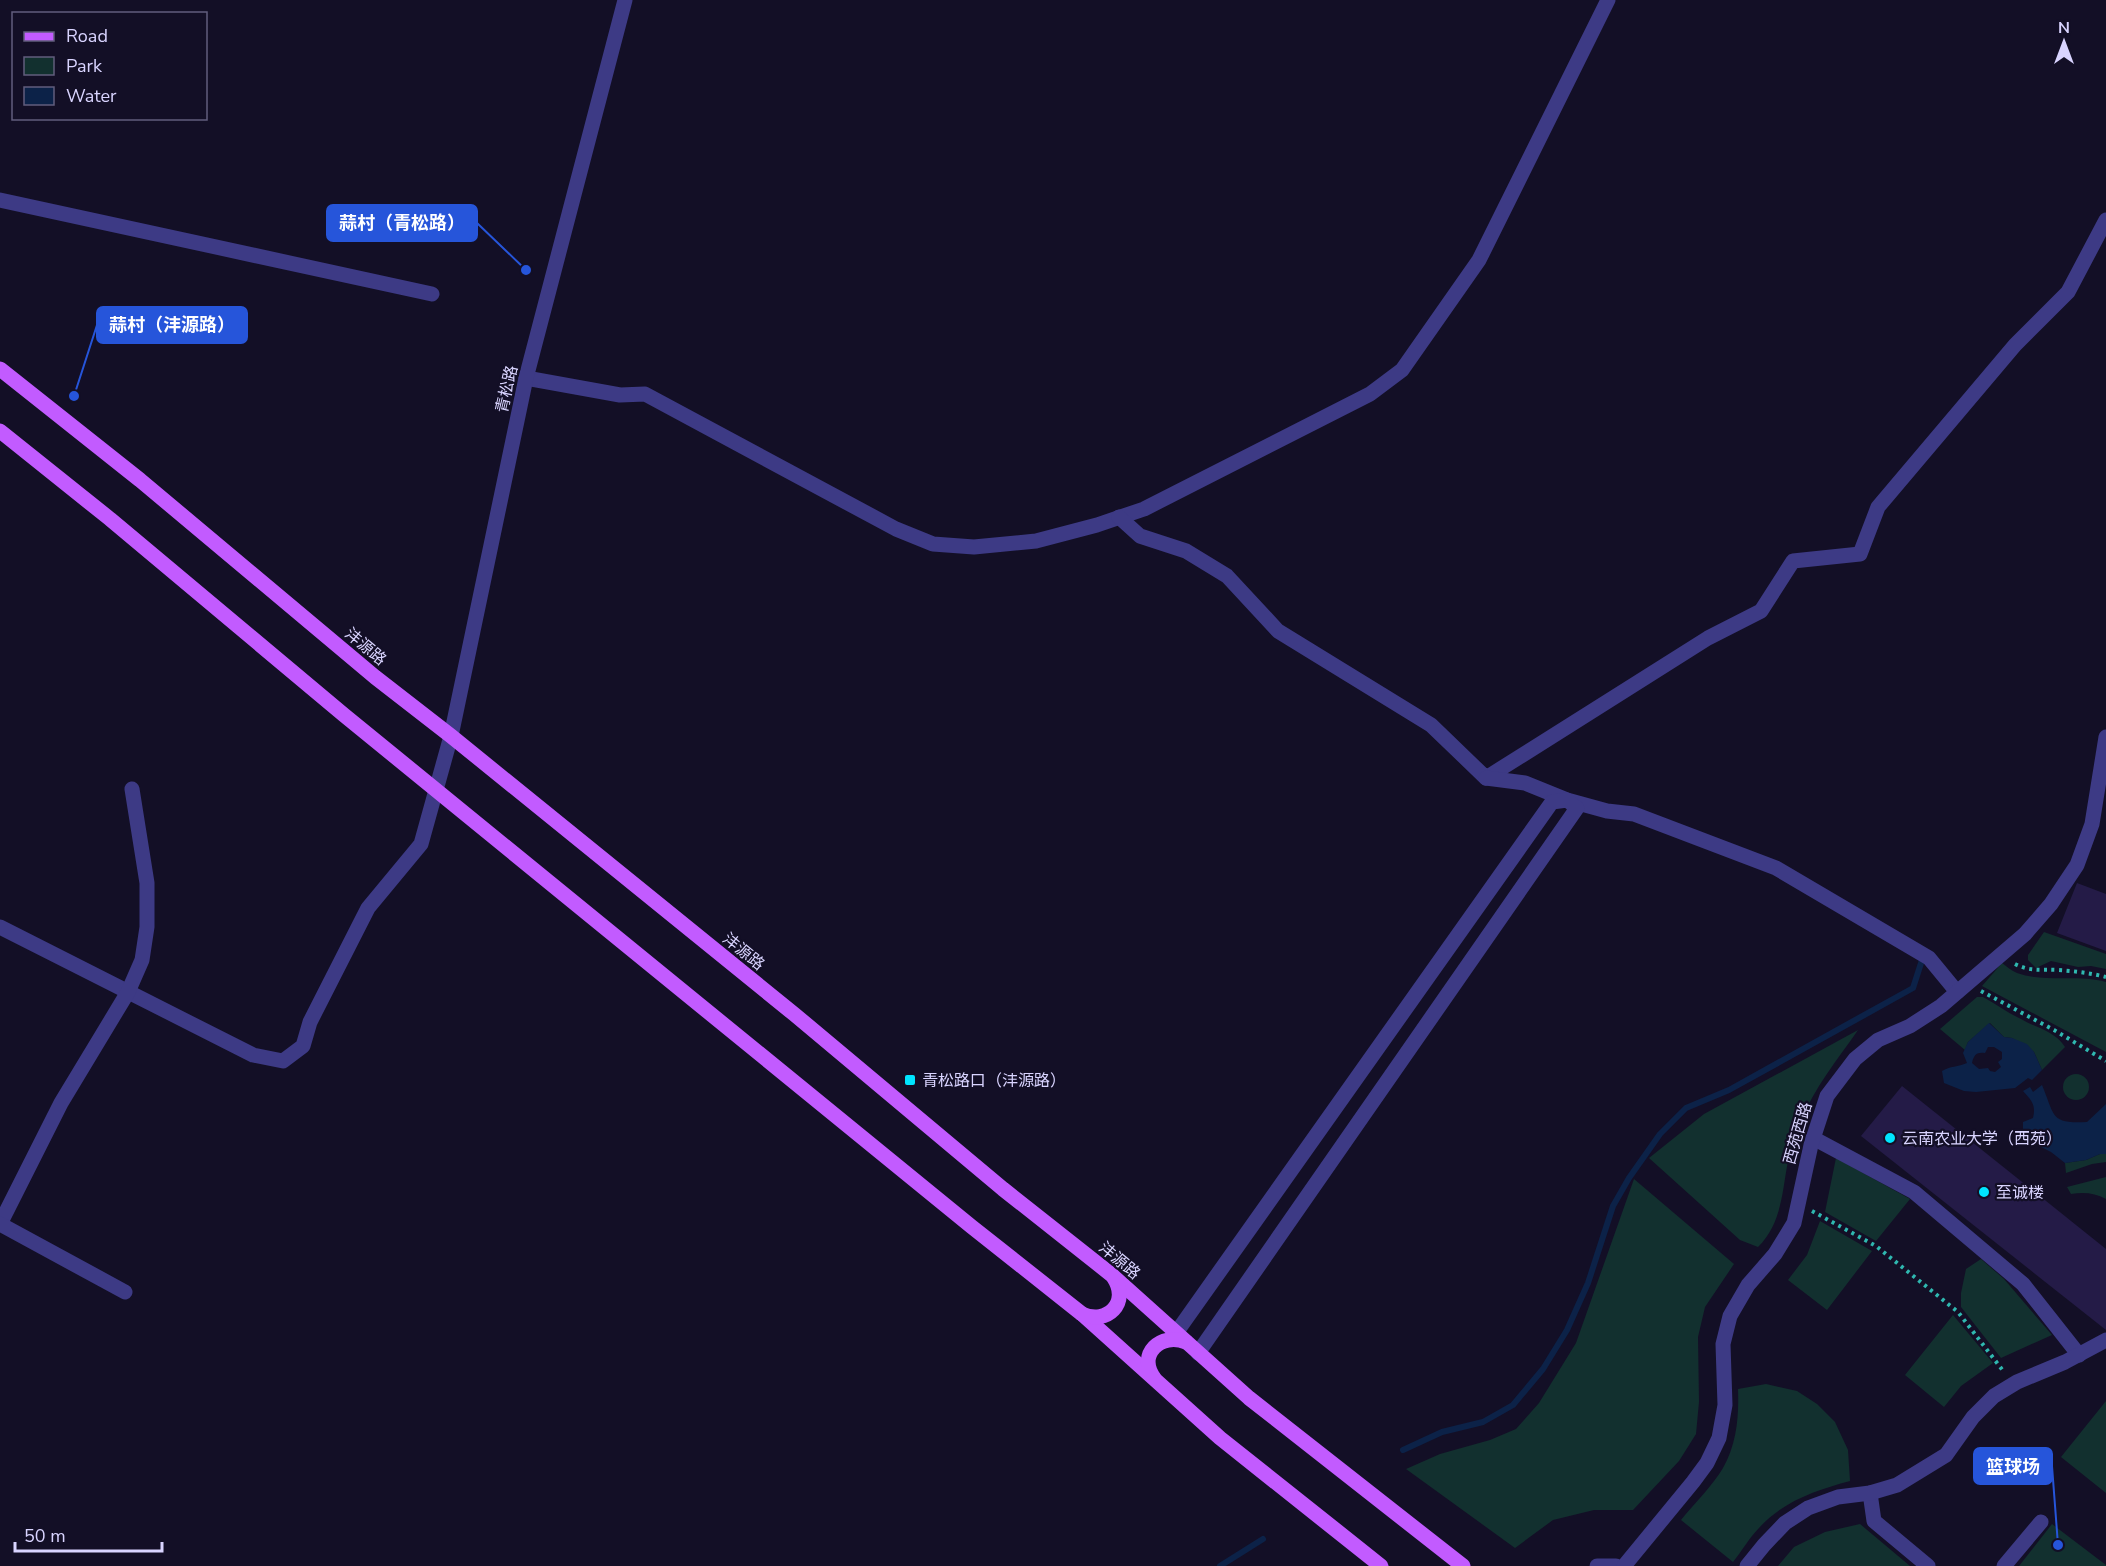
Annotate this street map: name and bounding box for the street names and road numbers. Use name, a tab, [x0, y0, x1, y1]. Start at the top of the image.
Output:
street label: 青松路	[491, 363, 523, 415]
street label: 沣源路	[340, 623, 391, 671]
street label: 沣源路	[718, 928, 769, 975]
street label: 西苑西路	[1779, 1099, 1817, 1167]
street label: 沣源路	[1094, 1237, 1145, 1285]

